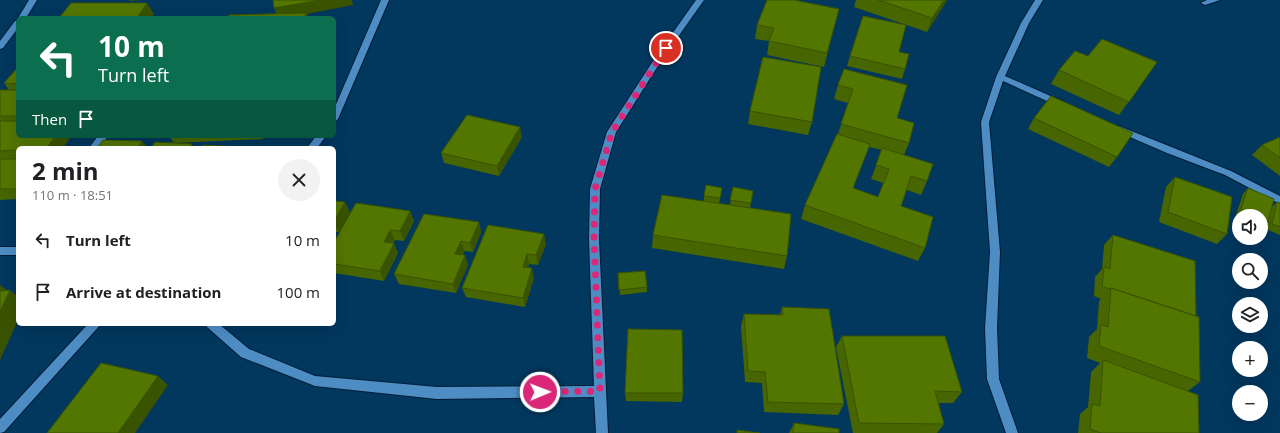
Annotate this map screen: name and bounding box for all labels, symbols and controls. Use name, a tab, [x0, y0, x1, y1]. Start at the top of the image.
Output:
text: 10 m	[98, 27, 165, 65]
pin	[649, 31, 683, 65]
icon: left	[32, 32, 84, 84]
icon: arrive	[655, 37, 677, 59]
text: Turn left	[98, 63, 169, 87]
icon: arrive	[75, 108, 97, 130]
text: Then	[32, 109, 67, 129]
text: 2 min	[32, 154, 99, 187]
button: close	[278, 159, 320, 201]
text: 110 m · 18:51	[32, 186, 113, 204]
map controls	[1232, 209, 1268, 421]
button: sound	[1232, 209, 1268, 245]
icon: left	[32, 229, 54, 251]
text: Turn left	[66, 230, 131, 250]
text: 10 m	[285, 230, 320, 250]
button: search	[1232, 253, 1268, 289]
icon: arrive	[32, 281, 54, 303]
text: Arrive at destination	[66, 282, 221, 302]
text: 100 m	[276, 282, 320, 302]
button: layers	[1232, 297, 1268, 333]
button: +	[1232, 341, 1268, 377]
position arrow	[519, 371, 561, 413]
button: −	[1232, 385, 1268, 421]

